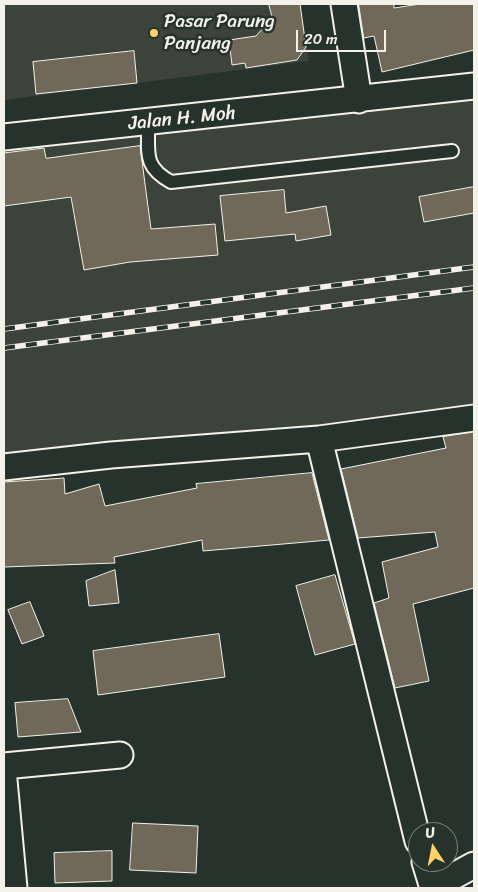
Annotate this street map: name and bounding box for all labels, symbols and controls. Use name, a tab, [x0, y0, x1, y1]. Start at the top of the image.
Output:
place label: Pasar Parung Panjang	[164, 11, 275, 55]
scale bar	[298, 20, 388, 52]
text: 20 m	[304, 26, 338, 52]
marker: Pasar Parung Panjang	[148, 27, 160, 39]
street label: Jalan H. Moh	[127, 102, 237, 136]
text: U	[423, 820, 437, 846]
north arrow	[408, 822, 458, 872]

